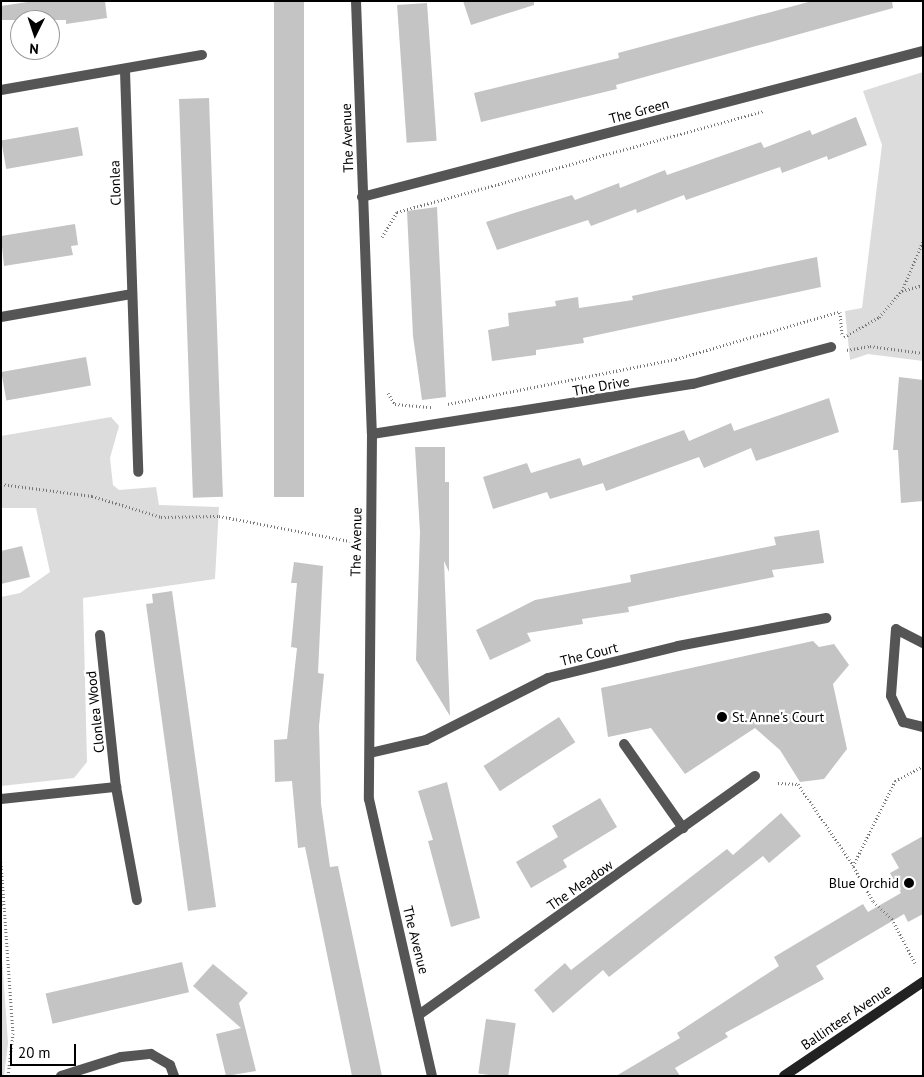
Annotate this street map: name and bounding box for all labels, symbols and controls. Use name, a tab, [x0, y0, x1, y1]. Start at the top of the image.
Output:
north arrow	[10, 10, 60, 60]
text: N	[29, 40, 39, 58]
street label: The Green	[607, 95, 671, 127]
street label: The Avenue	[337, 103, 357, 173]
street label: Clonlea	[106, 160, 124, 206]
street label: The Drive	[571, 373, 631, 399]
street label: The Avenue	[347, 507, 365, 577]
street label: The Court	[558, 639, 620, 669]
street label: Clonlea Wood	[82, 670, 108, 754]
place label: St. Anne's Court	[732, 709, 826, 725]
marker: St. Anne's Court	[716, 711, 728, 723]
street label: The Meadow	[544, 856, 616, 914]
place label: Blue Orchid	[829, 875, 899, 891]
marker: Blue Orchid	[903, 877, 915, 889]
street label: The Avenue	[399, 904, 433, 976]
street label: Ballinteer Avenue	[798, 981, 894, 1053]
scale bar	[12, 1034, 79, 1066]
text: 20 m	[18, 1043, 51, 1062]

